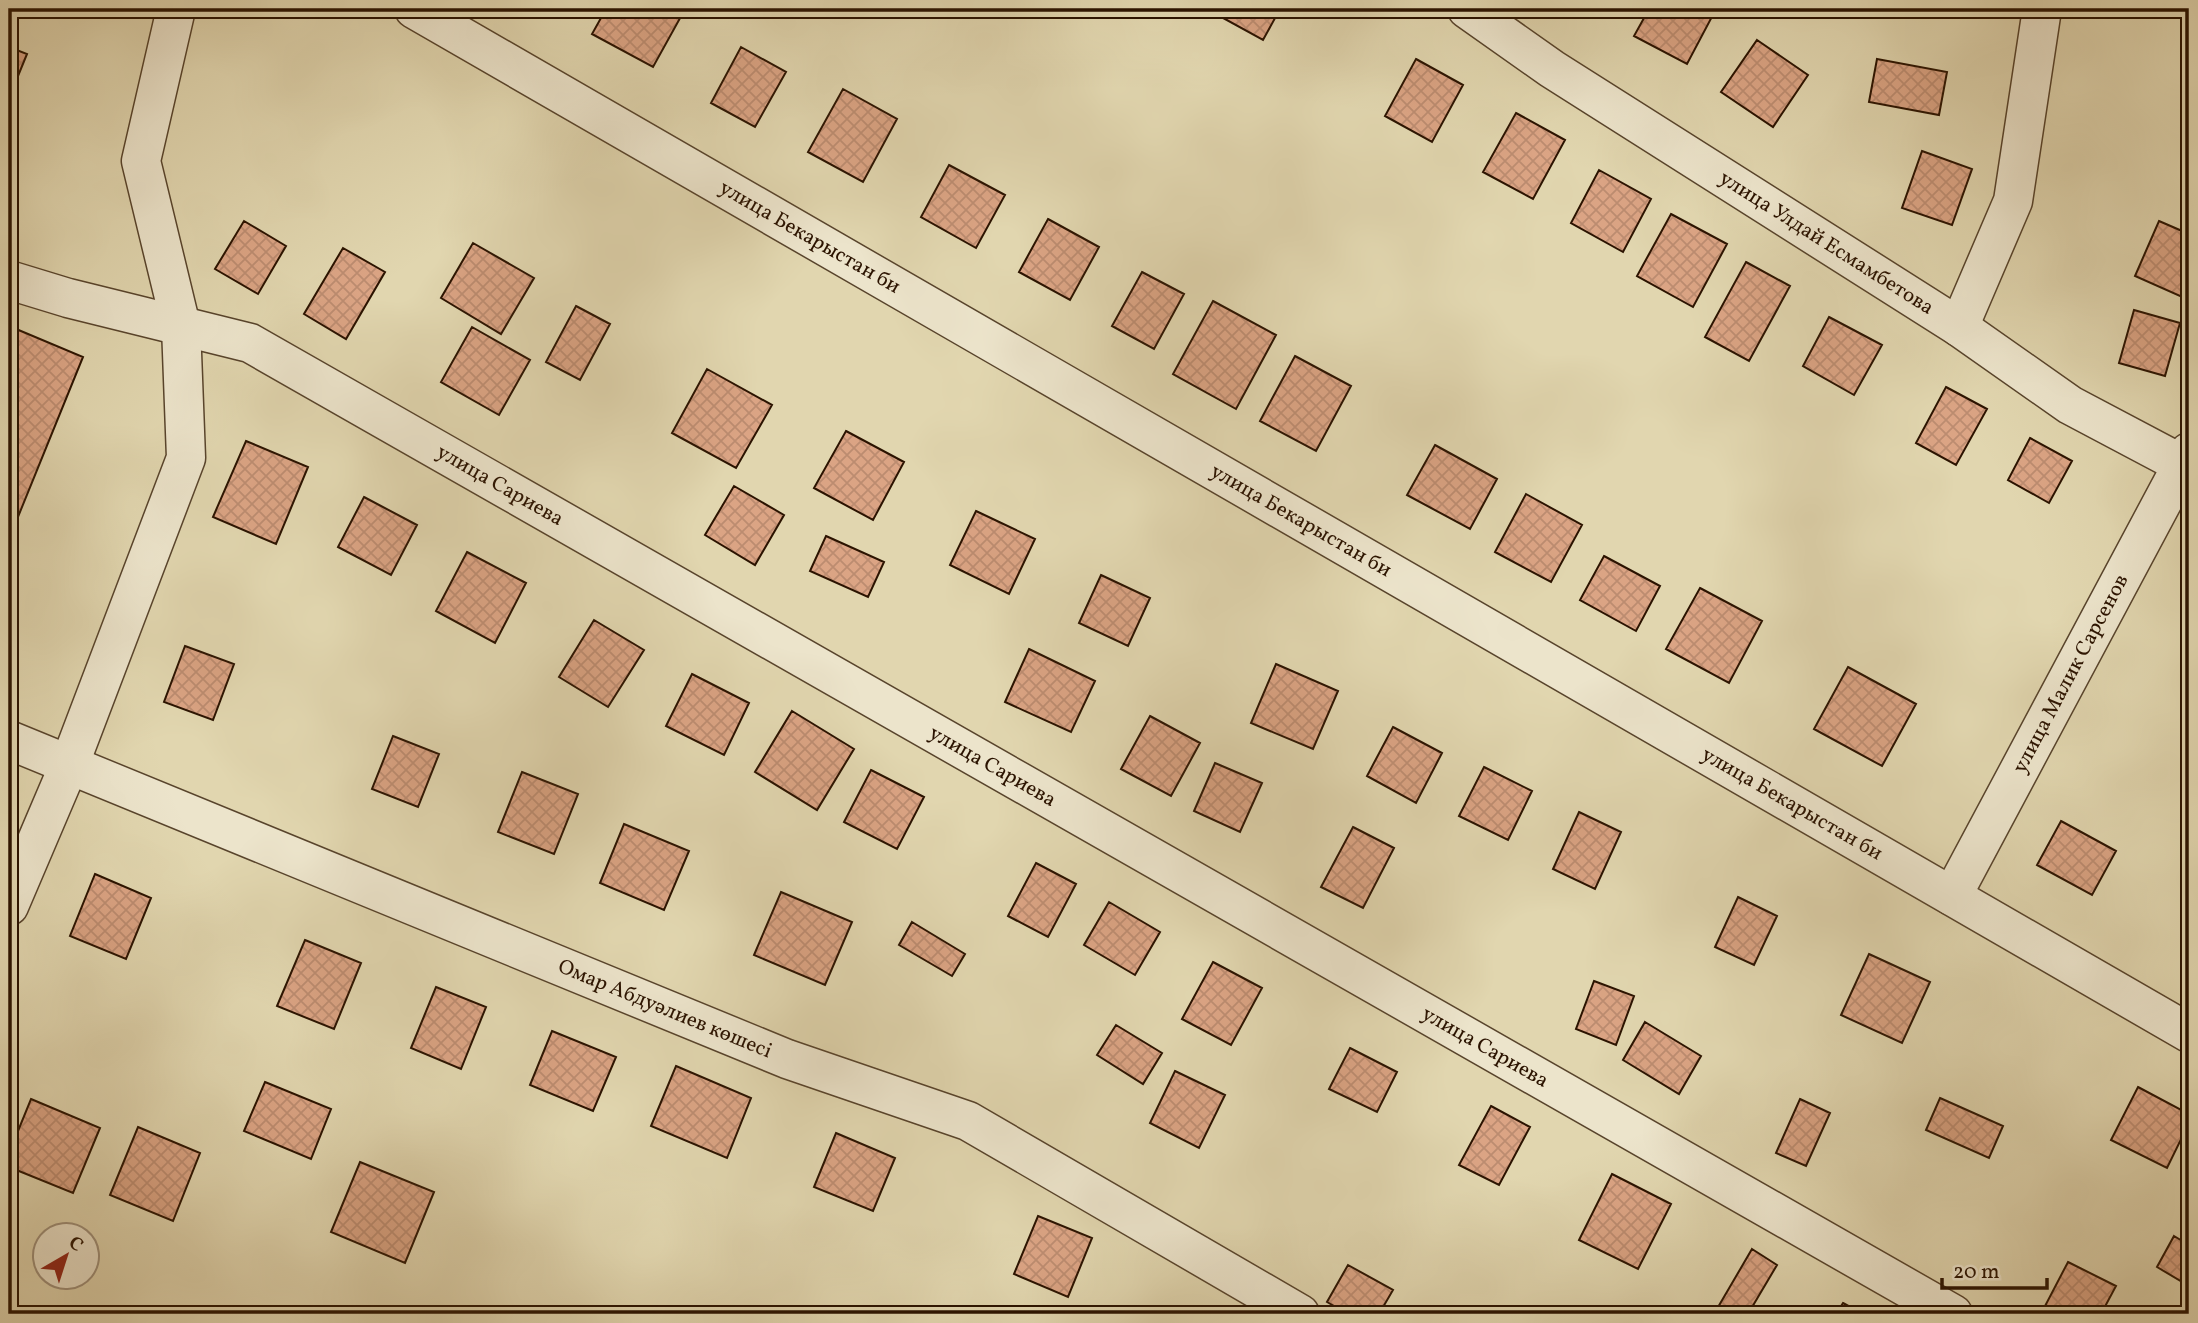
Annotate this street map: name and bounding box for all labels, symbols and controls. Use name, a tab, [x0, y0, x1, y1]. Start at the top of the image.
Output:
street label: улица Улдай Есмамбетова	[1713, 164, 1940, 322]
street label: улица Бекарыстан би	[714, 174, 906, 301]
street label: улица Сариева	[431, 438, 569, 533]
street label: улица Бекарыстан би	[1205, 457, 1397, 585]
street label: улица Малик Сарсенов	[2006, 569, 2136, 778]
street label: улица Сариева	[924, 719, 1062, 814]
street label: улица Бекарыстан би	[1696, 740, 1888, 868]
street label: Омар Абдуәлиев көшесі	[554, 952, 776, 1066]
street label: улица Сариева	[1416, 999, 1554, 1095]
north arrow	[32, 1222, 102, 1292]
text: С	[63, 1230, 88, 1258]
scale bar	[1942, 1246, 2048, 1290]
text: 20 m	[1953, 1258, 1999, 1287]

